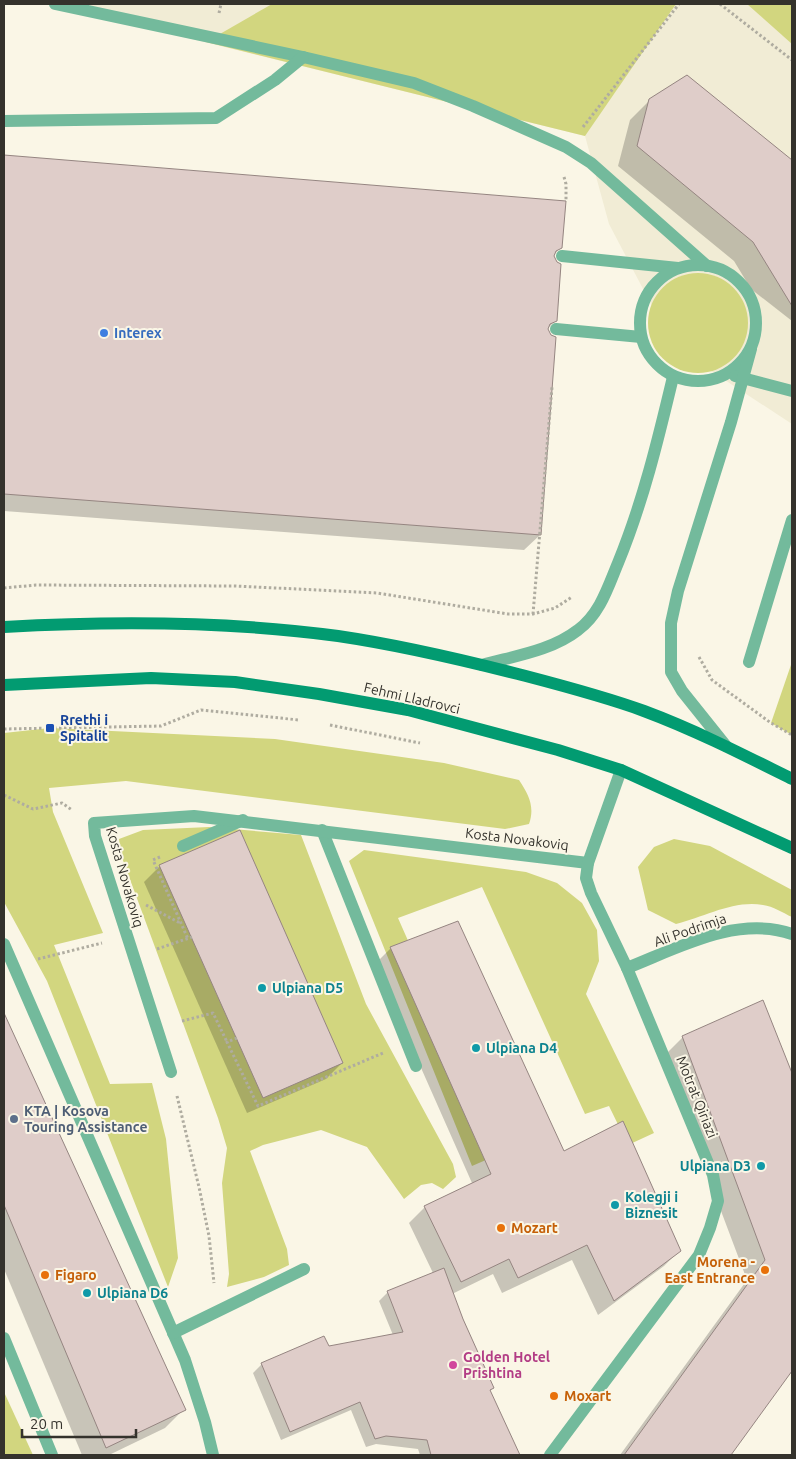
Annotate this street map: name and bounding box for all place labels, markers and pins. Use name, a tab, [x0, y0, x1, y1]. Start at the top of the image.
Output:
place label: Interex	[114, 325, 162, 341]
marker: Interex	[98, 327, 110, 339]
place label: Rrethi i Spitalit	[60, 712, 108, 744]
marker: Rrethi i Spitalit	[44, 722, 56, 734]
place label: Ulpiana D5	[272, 980, 343, 996]
marker: Ulpiana D5	[256, 982, 268, 994]
place label: Ulpiana D4	[486, 1040, 557, 1056]
marker: Ulpiana D4	[470, 1042, 482, 1054]
place label: KTA | Kosova Touring Assistance	[24, 1103, 147, 1135]
marker: KTA | Kosova Touring Assistance	[8, 1113, 20, 1125]
place label: Ulpiana D3	[680, 1158, 751, 1174]
marker: Ulpiana D3	[755, 1160, 767, 1172]
place label: Kolegji i Biznesit	[625, 1189, 678, 1221]
marker: Kolegji i Biznesit	[609, 1199, 621, 1211]
place label: Mozart	[511, 1220, 558, 1236]
marker: Mozart	[495, 1222, 507, 1234]
place label: Morena - East Entrance	[665, 1254, 755, 1286]
marker: Morena - East Entrance	[759, 1264, 771, 1276]
place label: Figaro	[55, 1267, 97, 1283]
marker: Figaro	[39, 1269, 51, 1281]
place label: Ulpiana D6	[97, 1285, 168, 1301]
marker: Ulpiana D6	[81, 1287, 93, 1299]
place label: Golden Hotel Prishtina	[463, 1349, 550, 1381]
marker: Golden Hotel Prishtina	[447, 1359, 459, 1371]
place label: Moxart	[564, 1388, 611, 1404]
marker: Moxart	[548, 1390, 560, 1402]

